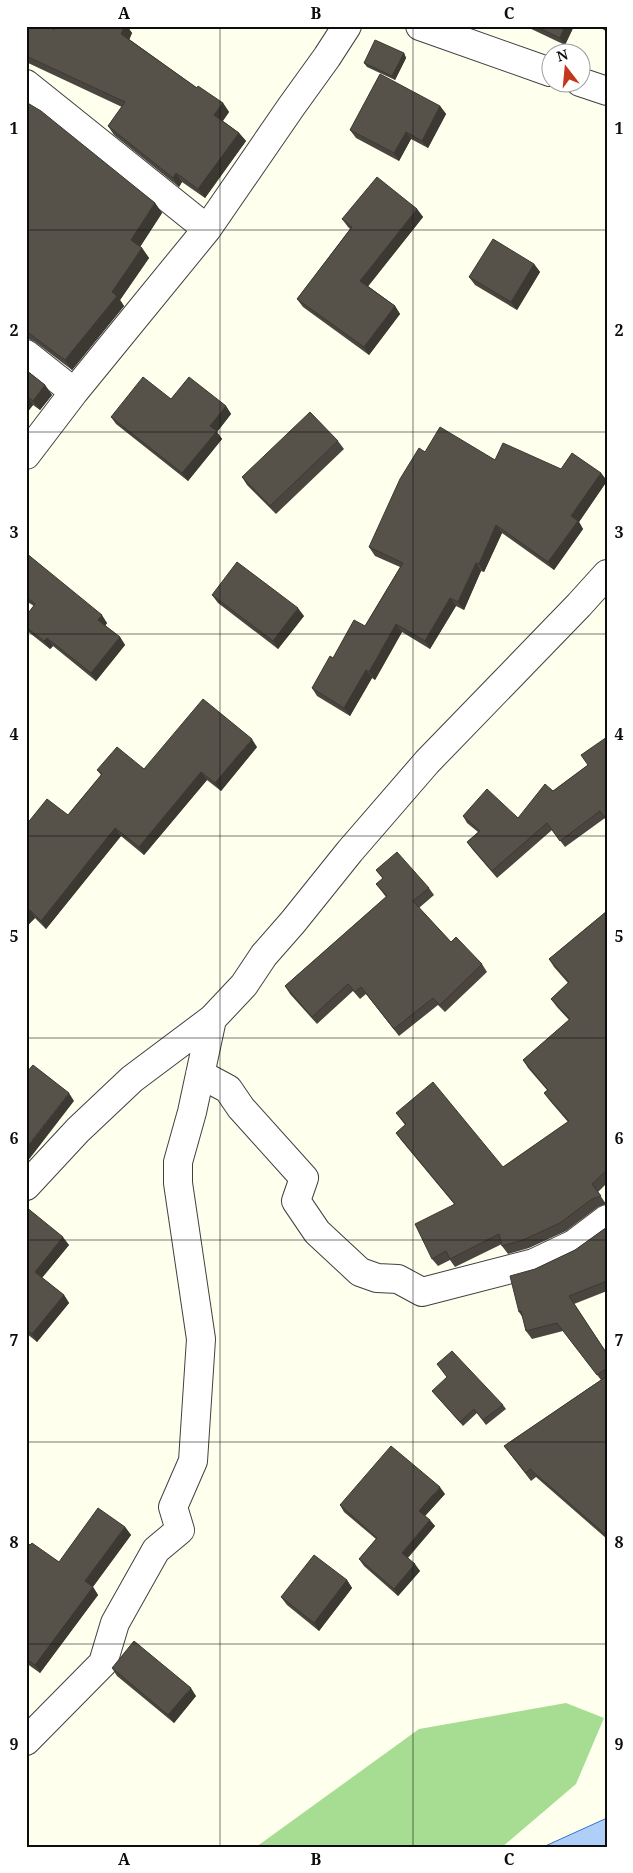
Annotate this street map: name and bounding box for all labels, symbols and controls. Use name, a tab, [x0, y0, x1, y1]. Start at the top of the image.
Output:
text: A	[118, 2, 131, 24]
text: B	[311, 2, 322, 24]
text: C	[504, 2, 515, 24]
north arrow	[540, 42, 590, 92]
text: N	[554, 44, 570, 66]
text: 1	[9, 117, 19, 139]
text: 1	[614, 117, 624, 139]
text: 2	[9, 319, 19, 341]
text: 2	[614, 319, 624, 341]
text: 3	[9, 521, 19, 543]
text: 3	[614, 521, 624, 543]
text: 4	[9, 723, 19, 745]
text: 4	[614, 723, 624, 745]
text: 5	[9, 925, 19, 947]
text: 5	[614, 925, 624, 947]
text: 6	[9, 1127, 19, 1149]
text: 6	[614, 1127, 624, 1149]
text: 7	[9, 1329, 19, 1351]
text: 7	[614, 1329, 624, 1351]
text: 8	[9, 1531, 19, 1553]
text: 8	[614, 1531, 624, 1553]
text: 9	[9, 1733, 19, 1755]
text: 9	[614, 1733, 624, 1755]
text: A	[118, 1848, 131, 1870]
text: B	[311, 1848, 322, 1870]
text: C	[504, 1848, 515, 1870]

